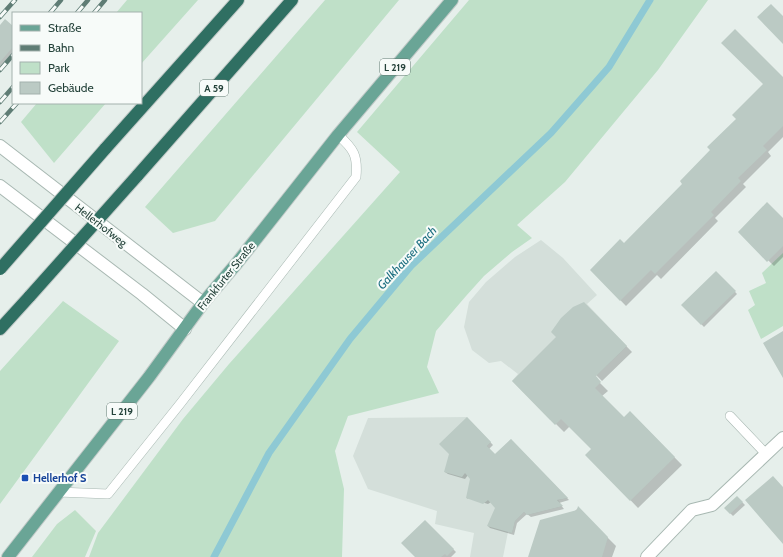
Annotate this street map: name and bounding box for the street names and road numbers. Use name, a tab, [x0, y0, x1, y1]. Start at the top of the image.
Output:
road number: L 219	[380, 59, 410, 75]
road number: A 59	[200, 80, 228, 96]
street label: Hellerhofweg	[72, 200, 130, 250]
street label: Frankfurter Straße	[194, 239, 258, 313]
road number: L 219	[107, 403, 137, 419]

